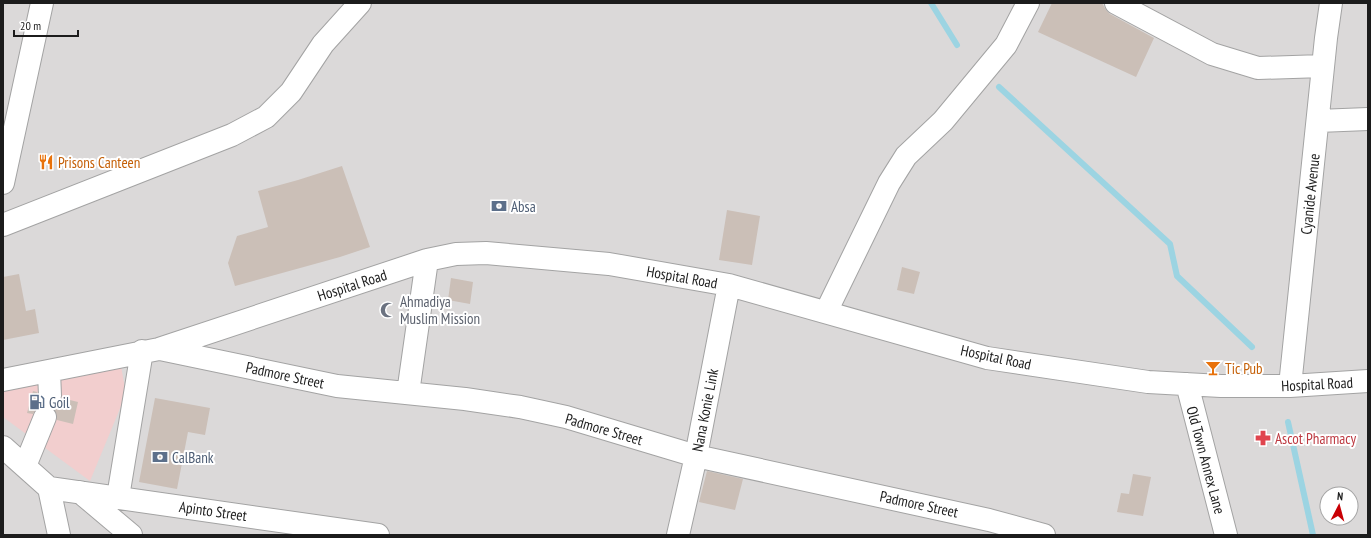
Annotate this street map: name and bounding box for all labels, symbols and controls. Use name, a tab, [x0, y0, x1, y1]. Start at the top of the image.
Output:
scale bar	[14, 12, 78, 38]
text: 20 m	[20, 18, 41, 33]
restaurant icon: Prisons Canteen	[37, 153, 55, 171]
place label: Prisons Canteen	[58, 153, 140, 172]
street label: Cyanide Avenue	[1296, 153, 1324, 235]
bank icon: Absa	[490, 197, 508, 215]
place label: Absa	[511, 197, 536, 216]
street label: Hospital Road	[645, 261, 719, 293]
street label: Hospital Road	[315, 265, 389, 305]
place label: Ahmadiya Muslim Mission	[400, 292, 480, 328]
mosque icon: Ahmadiya Muslim Mission	[379, 301, 397, 319]
street label: Hospital Road	[959, 340, 1033, 374]
street label: Padmore Street	[244, 357, 326, 393]
bar icon: Tic Pub	[1204, 359, 1222, 377]
place label: Tic Pub	[1225, 359, 1263, 378]
street label: Nana Konie Link	[688, 367, 722, 453]
street label: Hospital Road	[1281, 373, 1353, 395]
fuel station icon: Goil	[28, 393, 46, 411]
place label: Goil	[49, 393, 70, 412]
street label: Old Town Annex Lane	[1182, 404, 1230, 516]
street label: Padmore Street	[563, 409, 645, 449]
pharmacy icon: Ascot Pharmacy	[1254, 429, 1272, 447]
place label: Ascot Pharmacy	[1275, 429, 1356, 448]
bank icon: CalBank	[151, 448, 169, 466]
place label: CalBank	[172, 448, 214, 467]
street label: Padmore Street	[878, 486, 960, 522]
north arrow	[1319, 486, 1359, 526]
text: N	[1336, 489, 1344, 503]
street label: Apinto Street	[178, 497, 248, 525]

